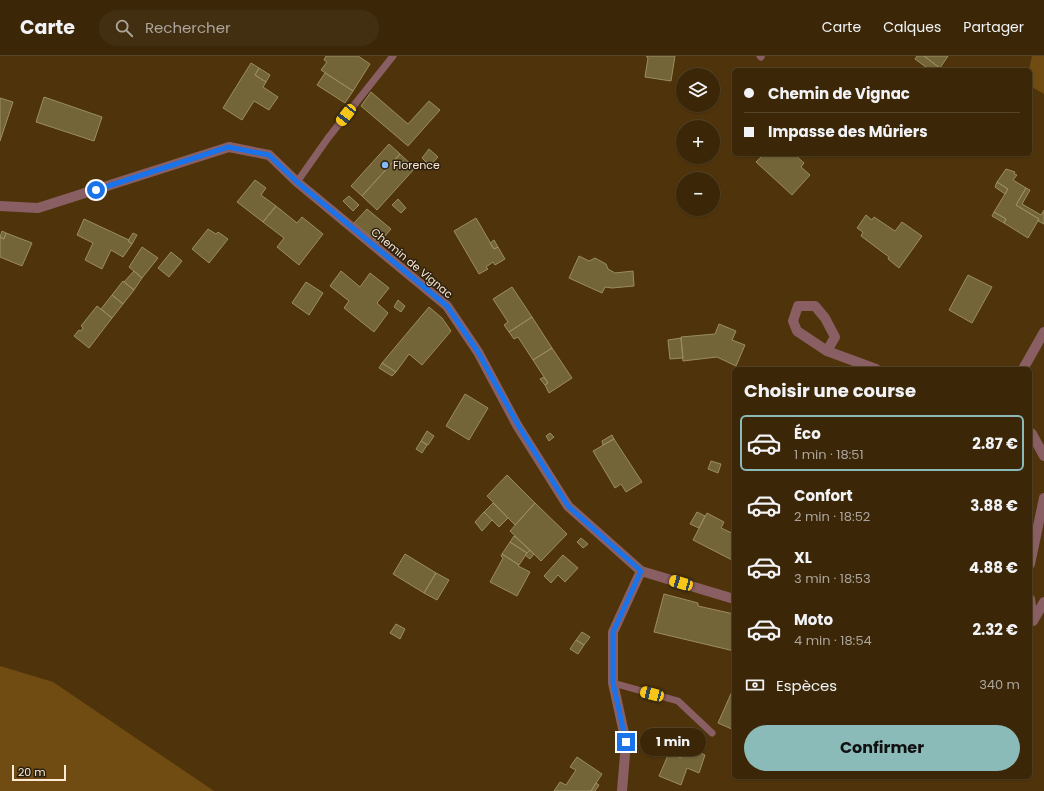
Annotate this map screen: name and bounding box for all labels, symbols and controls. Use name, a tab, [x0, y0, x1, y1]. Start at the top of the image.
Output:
search box	[99, 10, 379, 46]
text: Carte	[20, 14, 75, 41]
icon: search	[113, 17, 135, 39]
text: Rechercher	[145, 17, 231, 38]
text: Carte	[822, 17, 861, 37]
text: Calques	[883, 17, 941, 37]
text: Partager	[963, 17, 1024, 37]
map controls	[676, 68, 720, 216]
button: layers	[676, 68, 720, 112]
text: Chemin de Vignac	[768, 83, 910, 104]
car	[334, 102, 358, 128]
button: +	[676, 120, 720, 164]
text: Impasse des Mûriers	[768, 121, 928, 142]
place label: Florence	[393, 157, 440, 173]
marker: Florence	[380, 160, 390, 170]
button: −	[676, 172, 720, 216]
route start	[87, 181, 105, 199]
street label: Chemin de Vignac	[368, 224, 457, 302]
text: Choisir une course	[744, 378, 916, 403]
text: Éco	[794, 423, 821, 444]
icon: car	[746, 425, 782, 461]
text: 2.87 €	[972, 433, 1018, 454]
text: 1 min · 18:51	[794, 445, 864, 464]
text: Confort	[794, 485, 853, 506]
icon: car	[746, 487, 782, 523]
text: 3.88 €	[970, 495, 1018, 516]
text: 2 min · 18:52	[794, 507, 870, 526]
text: XL	[794, 547, 812, 568]
icon: car	[746, 549, 782, 585]
text: 4.88 €	[969, 557, 1018, 578]
text: 3 min · 18:53	[794, 569, 871, 588]
car	[668, 574, 694, 592]
text: Moto	[794, 609, 833, 630]
icon: car	[746, 611, 782, 647]
text: 2.32 €	[972, 619, 1018, 640]
text: 4 min · 18:54	[794, 631, 872, 650]
icon: cash	[744, 674, 766, 696]
text: Espèces	[776, 675, 837, 696]
text: 340 m	[979, 675, 1020, 694]
car	[639, 685, 665, 703]
button: Confirmer	[744, 725, 1020, 771]
callout: 1 min	[640, 728, 706, 756]
text: 1 min	[656, 732, 690, 751]
route end	[617, 733, 635, 751]
scale bar	[12, 763, 66, 782]
text: 20 m	[18, 764, 46, 780]

